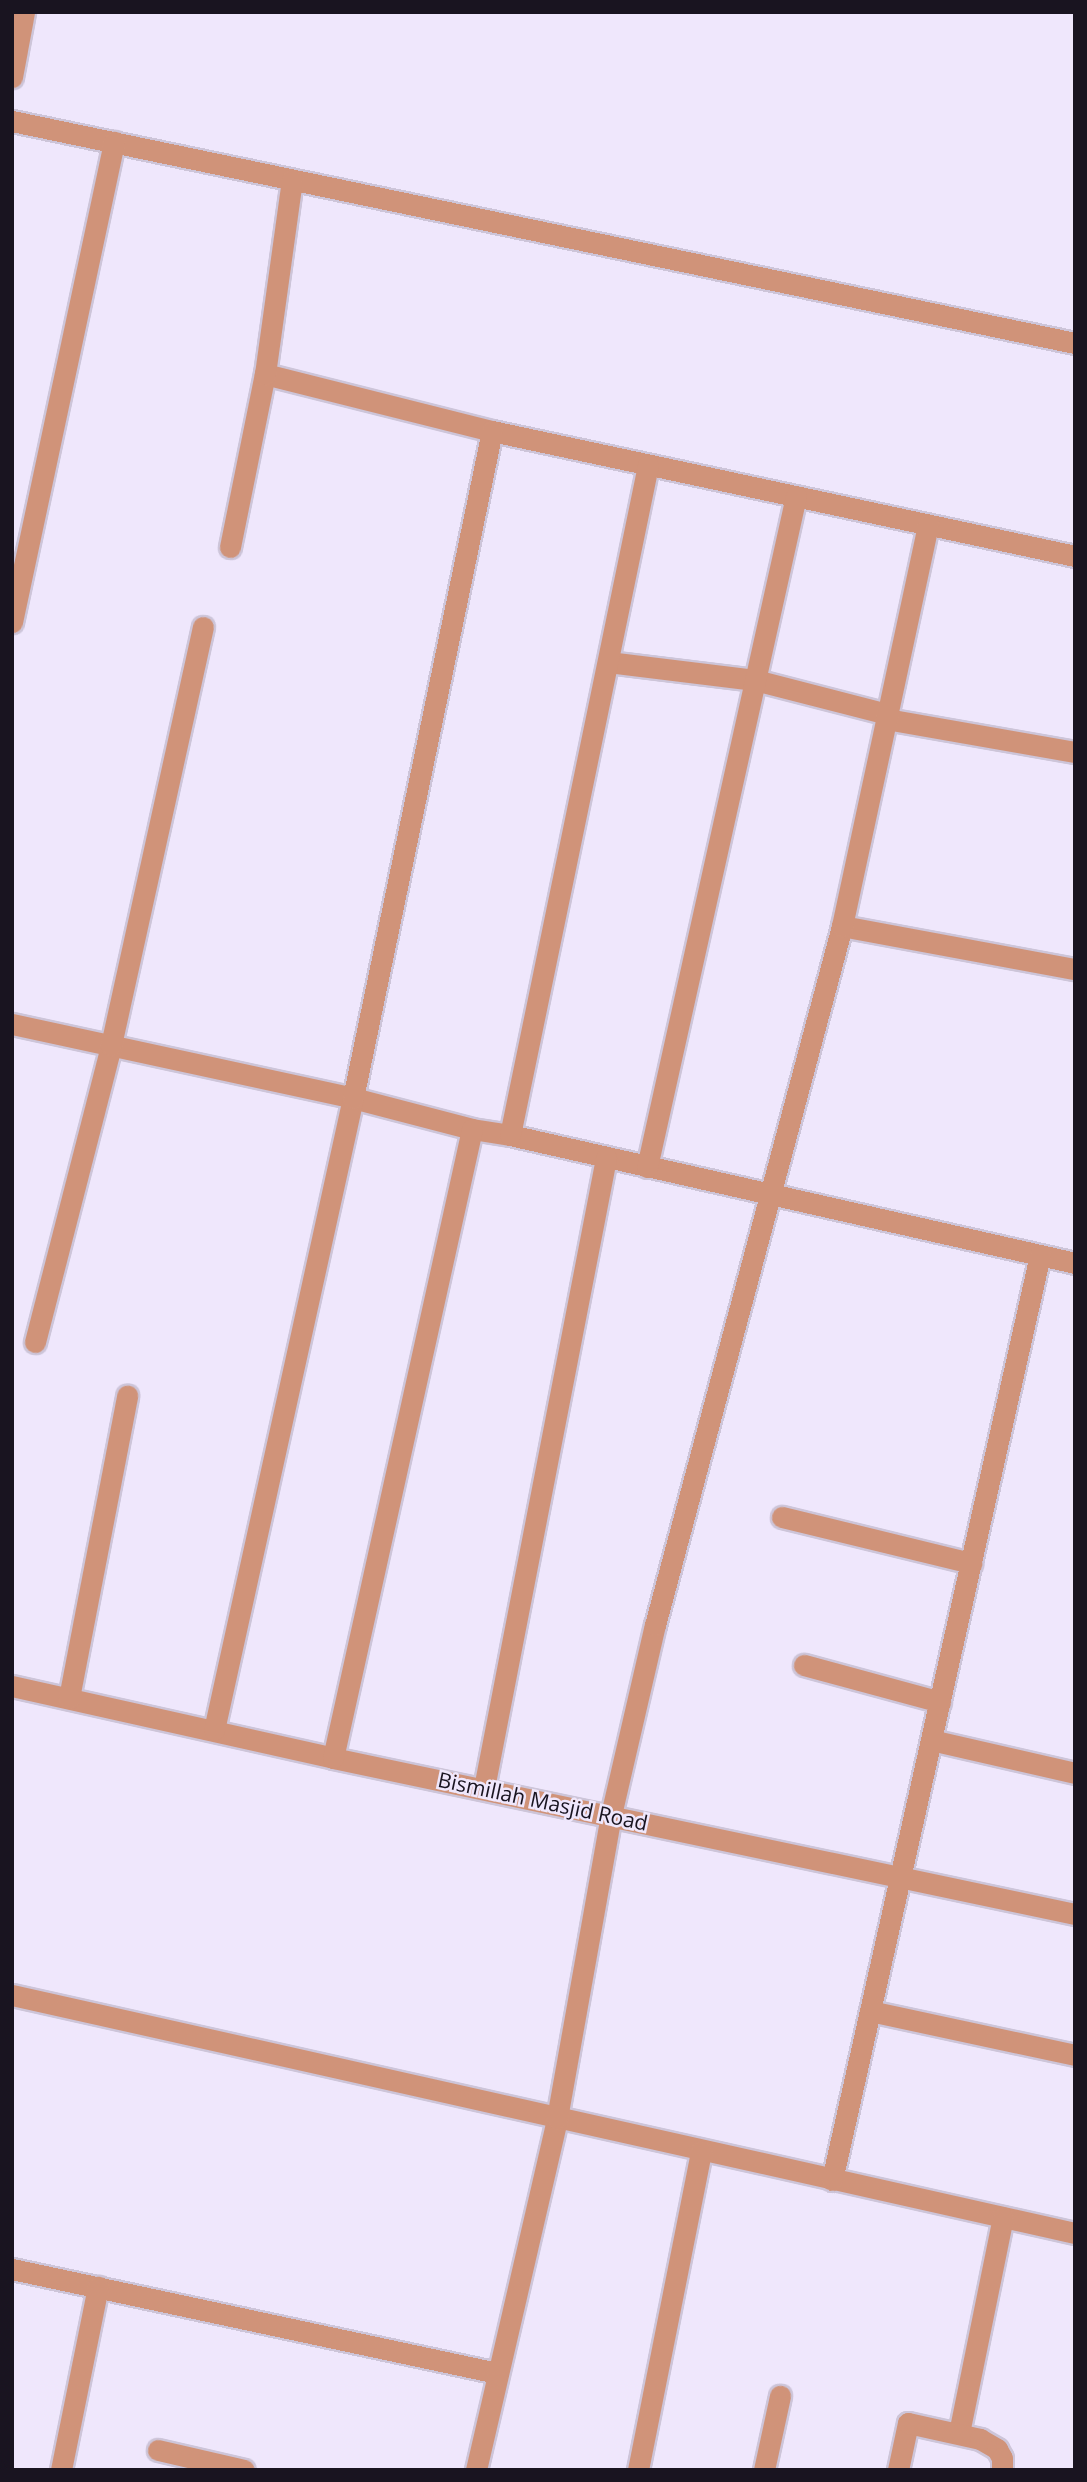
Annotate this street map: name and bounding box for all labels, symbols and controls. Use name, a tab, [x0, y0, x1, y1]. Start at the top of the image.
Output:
street label: Bismillah Masjid Road	[436, 1766, 650, 1836]

